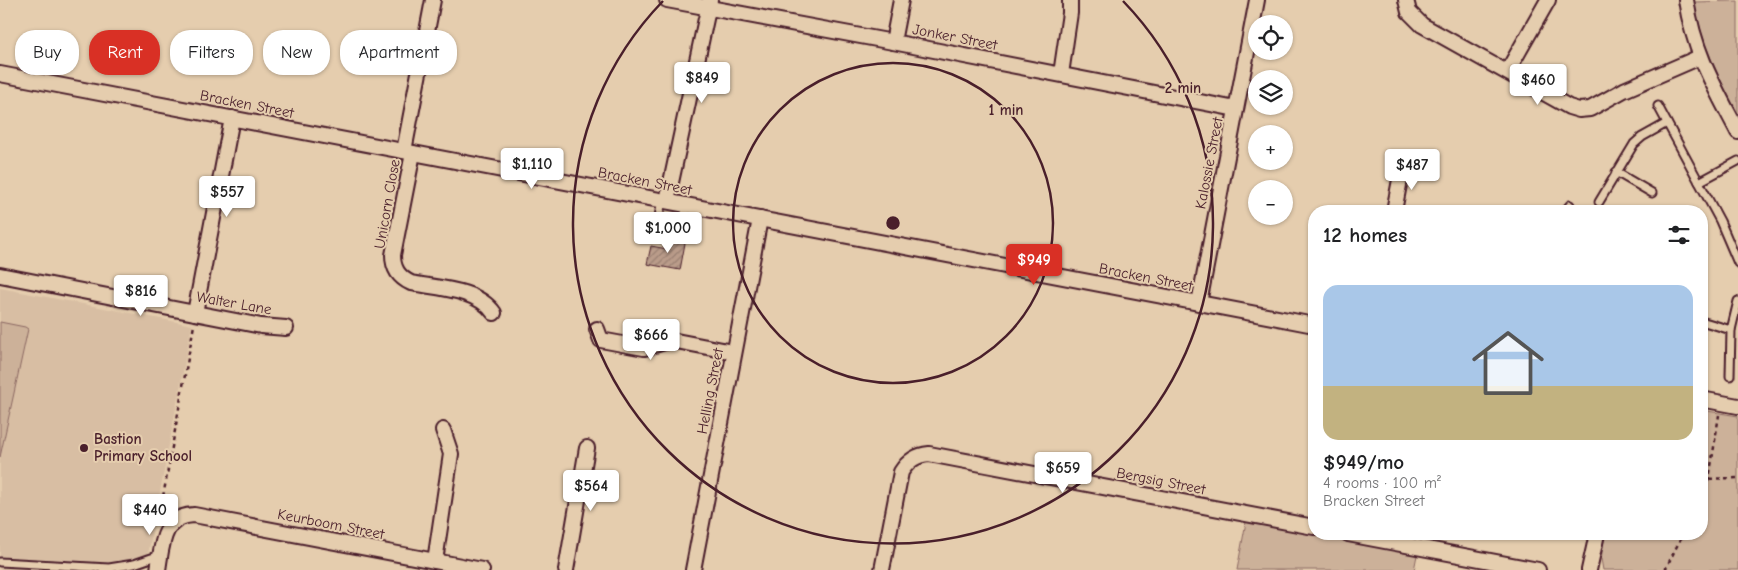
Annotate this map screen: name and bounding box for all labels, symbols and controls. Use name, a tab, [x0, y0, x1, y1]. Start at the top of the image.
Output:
map controls	[1248, 15, 1293, 225]
button: locate	[1248, 15, 1293, 60]
street label: Jonker Street	[911, 20, 1000, 54]
chip: Buy	[15, 30, 79, 75]
chip: Rent	[89, 30, 160, 75]
chip: Filters	[170, 30, 253, 75]
chip: New	[263, 30, 330, 75]
chip: Apartment	[340, 30, 457, 75]
pin: $849	[672, 62, 732, 104]
pin: $460	[1508, 64, 1568, 106]
text: $849	[685, 69, 719, 87]
button: layers	[1248, 70, 1293, 115]
text: $460	[1521, 71, 1555, 89]
text: 2 min	[1165, 79, 1201, 97]
street label: Bracken Street	[199, 86, 296, 122]
text: 1 min	[989, 101, 1023, 119]
street label: Kalossie Street	[1191, 115, 1227, 210]
button: +	[1248, 125, 1293, 170]
pin: $1,110	[491, 148, 573, 190]
pin: $487	[1382, 148, 1442, 191]
text: $1,110	[512, 155, 552, 173]
text: $487	[1396, 156, 1428, 174]
street label: Unicorn Close	[370, 157, 404, 250]
street label: Bracken Street	[597, 163, 694, 199]
pin: $557	[197, 176, 257, 218]
button: −	[1248, 180, 1293, 225]
text: $557	[210, 183, 244, 201]
pin: $1,000	[627, 212, 709, 254]
centre of rings	[884, 214, 902, 232]
text: $1,000	[645, 219, 691, 237]
icon: filters	[1665, 221, 1693, 249]
text: 12 homes	[1323, 223, 1407, 247]
pin: $949	[1004, 244, 1064, 286]
text: $949	[1017, 251, 1051, 269]
street label: Bracken Street	[1098, 259, 1195, 295]
pin: $816	[111, 274, 171, 317]
text: $816	[125, 282, 157, 300]
street label: Walter Lane	[195, 288, 274, 319]
pin: $666	[621, 318, 681, 361]
icon: home	[1463, 318, 1553, 408]
text: $666	[634, 326, 668, 344]
street label: Helling Street	[693, 346, 727, 435]
place label: Bastion Primary School	[94, 430, 192, 465]
marker: Bastion Primary School	[78, 442, 90, 454]
text: $949/mo	[1323, 450, 1404, 474]
pin: $659	[1033, 452, 1093, 494]
text: $659	[1046, 459, 1080, 477]
street label: Bergsig Street	[1115, 464, 1208, 499]
pin: $564	[561, 470, 621, 512]
text: 4 rooms · 100 m²	[1323, 474, 1441, 492]
text: $564	[574, 477, 608, 495]
text: Bracken Street	[1323, 492, 1425, 510]
pin: $440	[120, 494, 180, 536]
text: $440	[133, 501, 167, 519]
street label: Keurboom Street	[276, 505, 387, 543]

